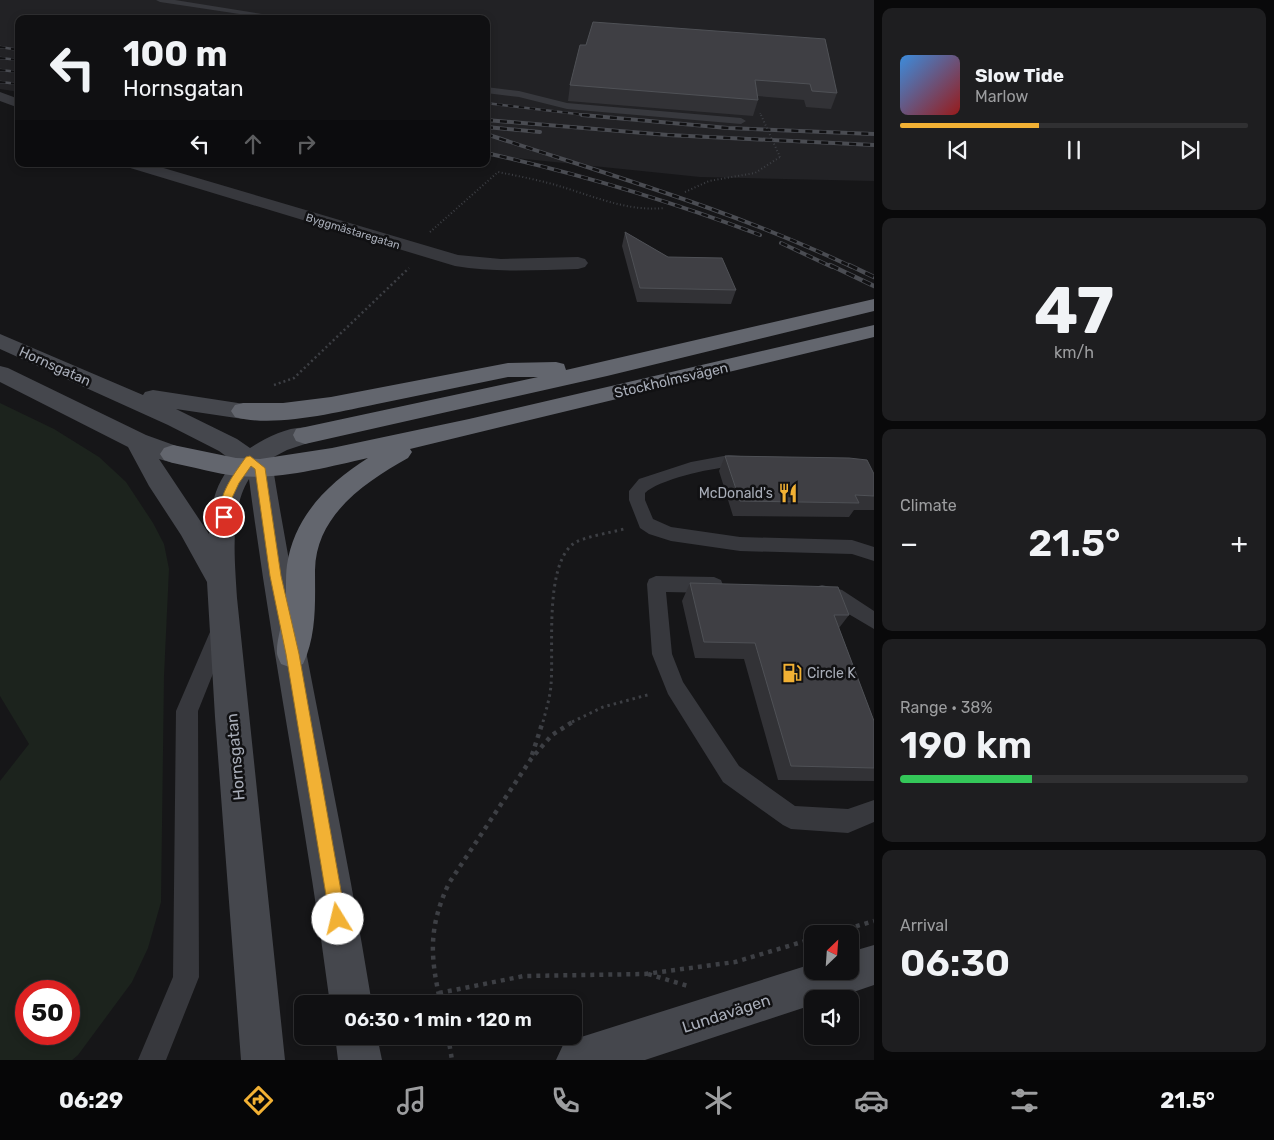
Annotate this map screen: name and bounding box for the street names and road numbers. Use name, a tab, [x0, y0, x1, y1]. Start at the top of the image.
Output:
street label: Byggmästaregatan	[304, 211, 402, 252]
street label: Hornsgatan	[16, 343, 93, 390]
street label: Stockholmsvägen	[613, 359, 730, 402]
street label: Hornsgatan	[222, 712, 249, 801]
street label: Lundavägen	[680, 990, 773, 1037]

